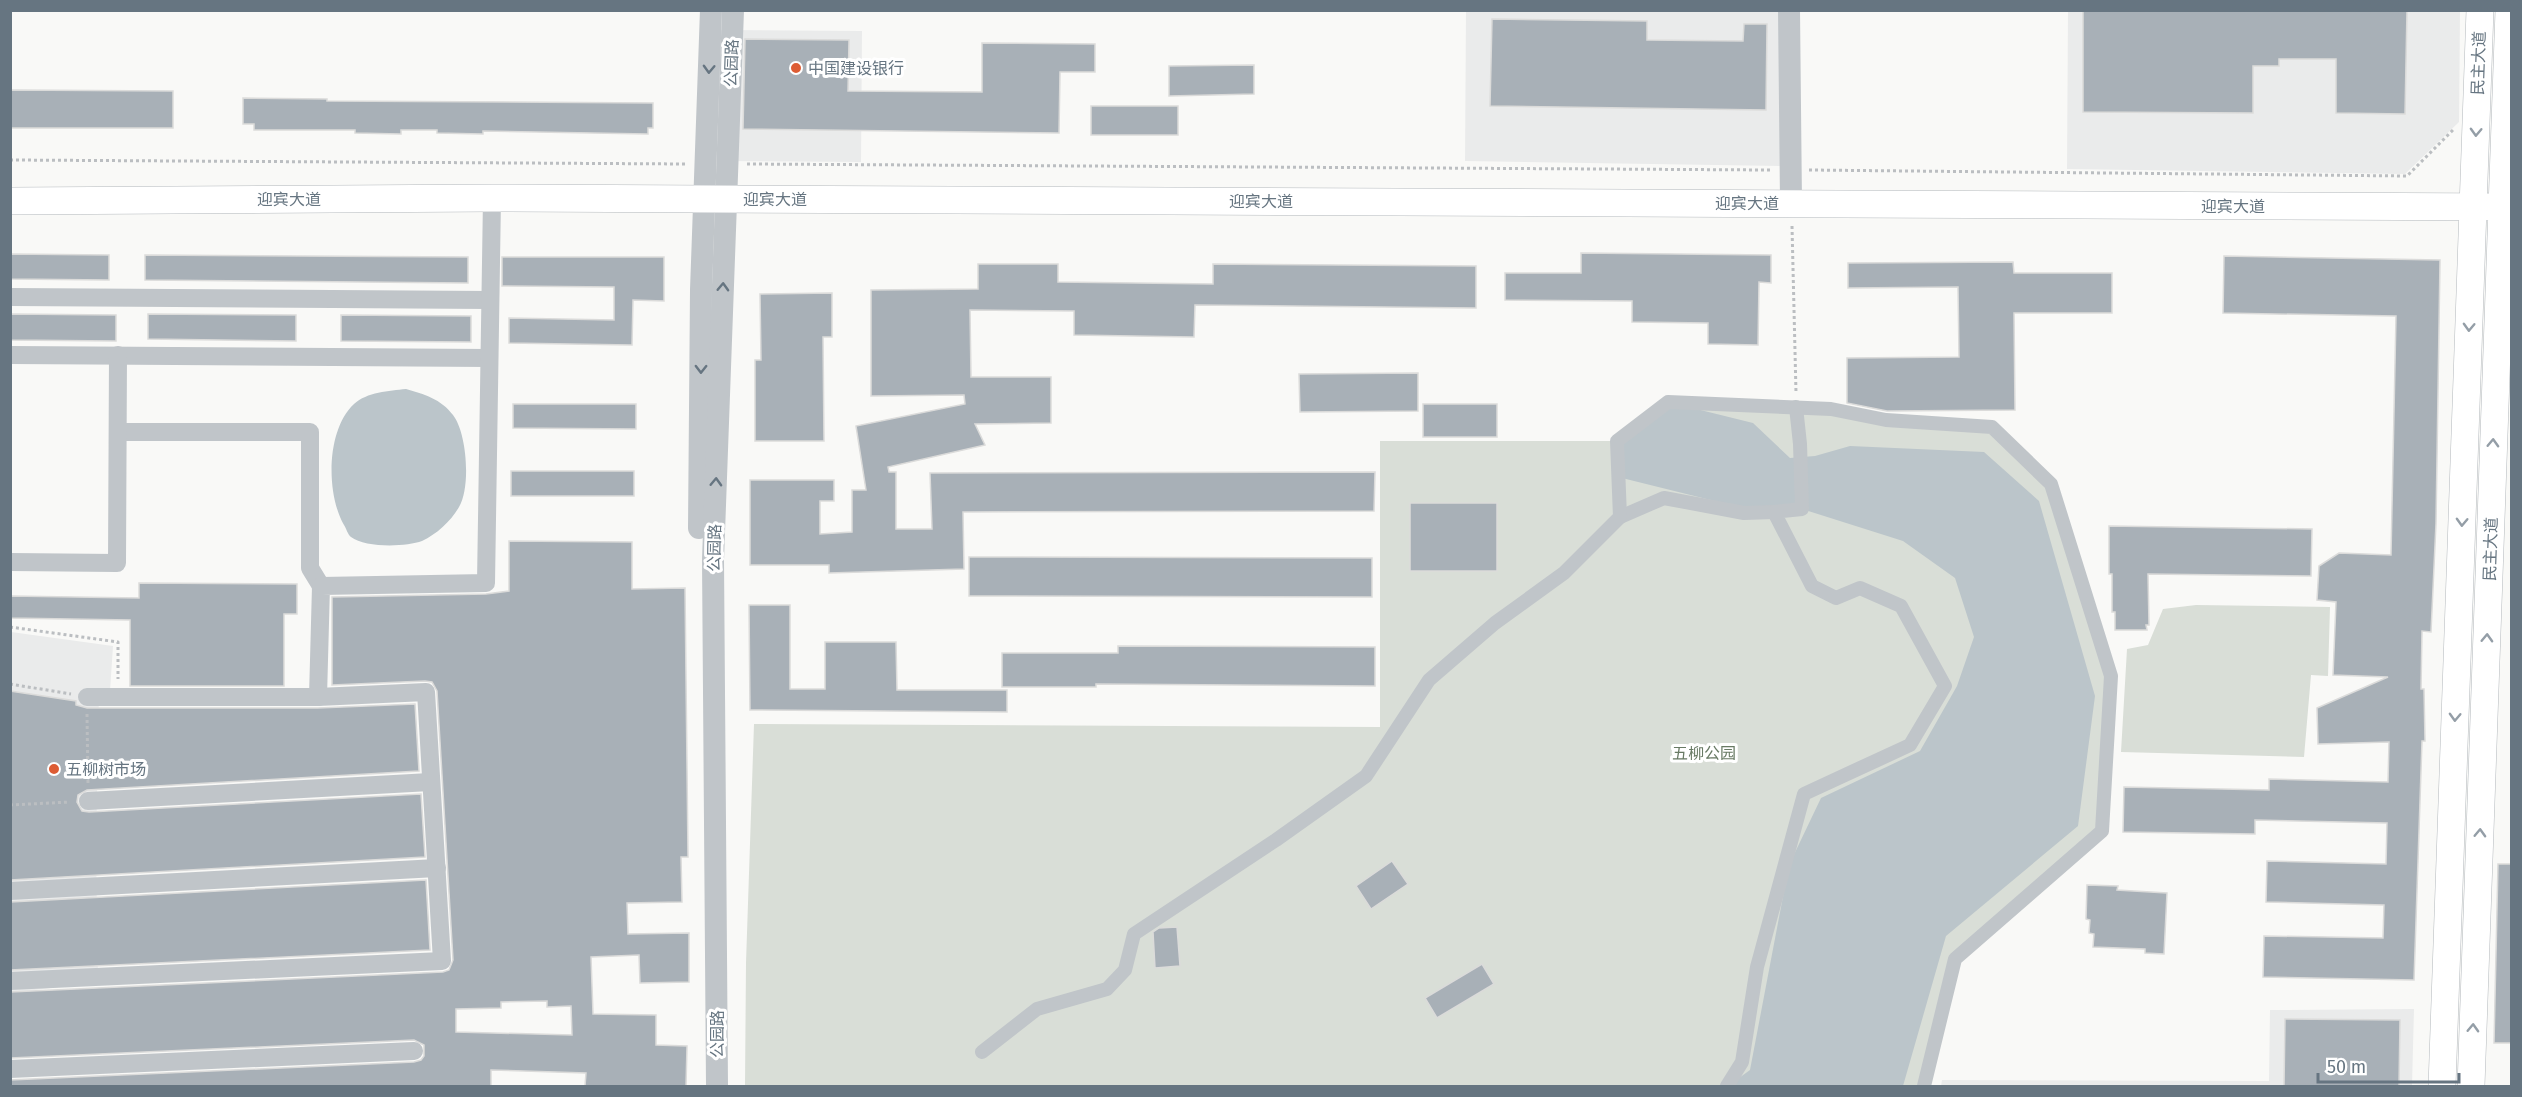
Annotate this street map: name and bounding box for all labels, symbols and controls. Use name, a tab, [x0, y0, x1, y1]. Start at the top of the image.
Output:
street label: 民主大道	[2468, 31, 2489, 95]
street label: 公园路	[721, 39, 742, 87]
place label: 中国建设银行	[808, 59, 904, 78]
marker: 中国建设银行	[789, 61, 803, 75]
one-way arrow	[703, 64, 715, 73]
one-way arrow	[2469, 127, 2482, 136]
street label: 迎宾大道	[257, 190, 321, 209]
street label: 迎宾大道	[743, 190, 807, 209]
street label: 迎宾大道	[1229, 192, 1293, 211]
street label: 迎宾大道	[1715, 194, 1779, 213]
street label: 迎宾大道	[2201, 197, 2265, 216]
one-way arrow	[717, 283, 729, 292]
one-way arrow	[2463, 322, 2475, 331]
one-way arrow	[695, 364, 707, 373]
one-way arrow	[2487, 439, 2500, 448]
one-way arrow	[709, 478, 722, 487]
one-way arrow	[2456, 517, 2468, 526]
street label: 民主大道	[2480, 517, 2501, 581]
street label: 公园路	[705, 524, 724, 572]
one-way arrow	[2480, 634, 2493, 643]
one-way arrow	[2449, 712, 2462, 721]
park label: 五柳公园	[1672, 744, 1736, 763]
place label: 五柳树市场	[66, 760, 146, 779]
marker: 五柳树市场	[47, 762, 61, 776]
one-way arrow	[2473, 829, 2486, 838]
street label: 公园路	[708, 1010, 727, 1058]
one-way arrow	[2466, 1024, 2479, 1033]
scale bar	[2318, 1046, 2459, 1084]
text: 50 m	[2327, 1056, 2366, 1078]

